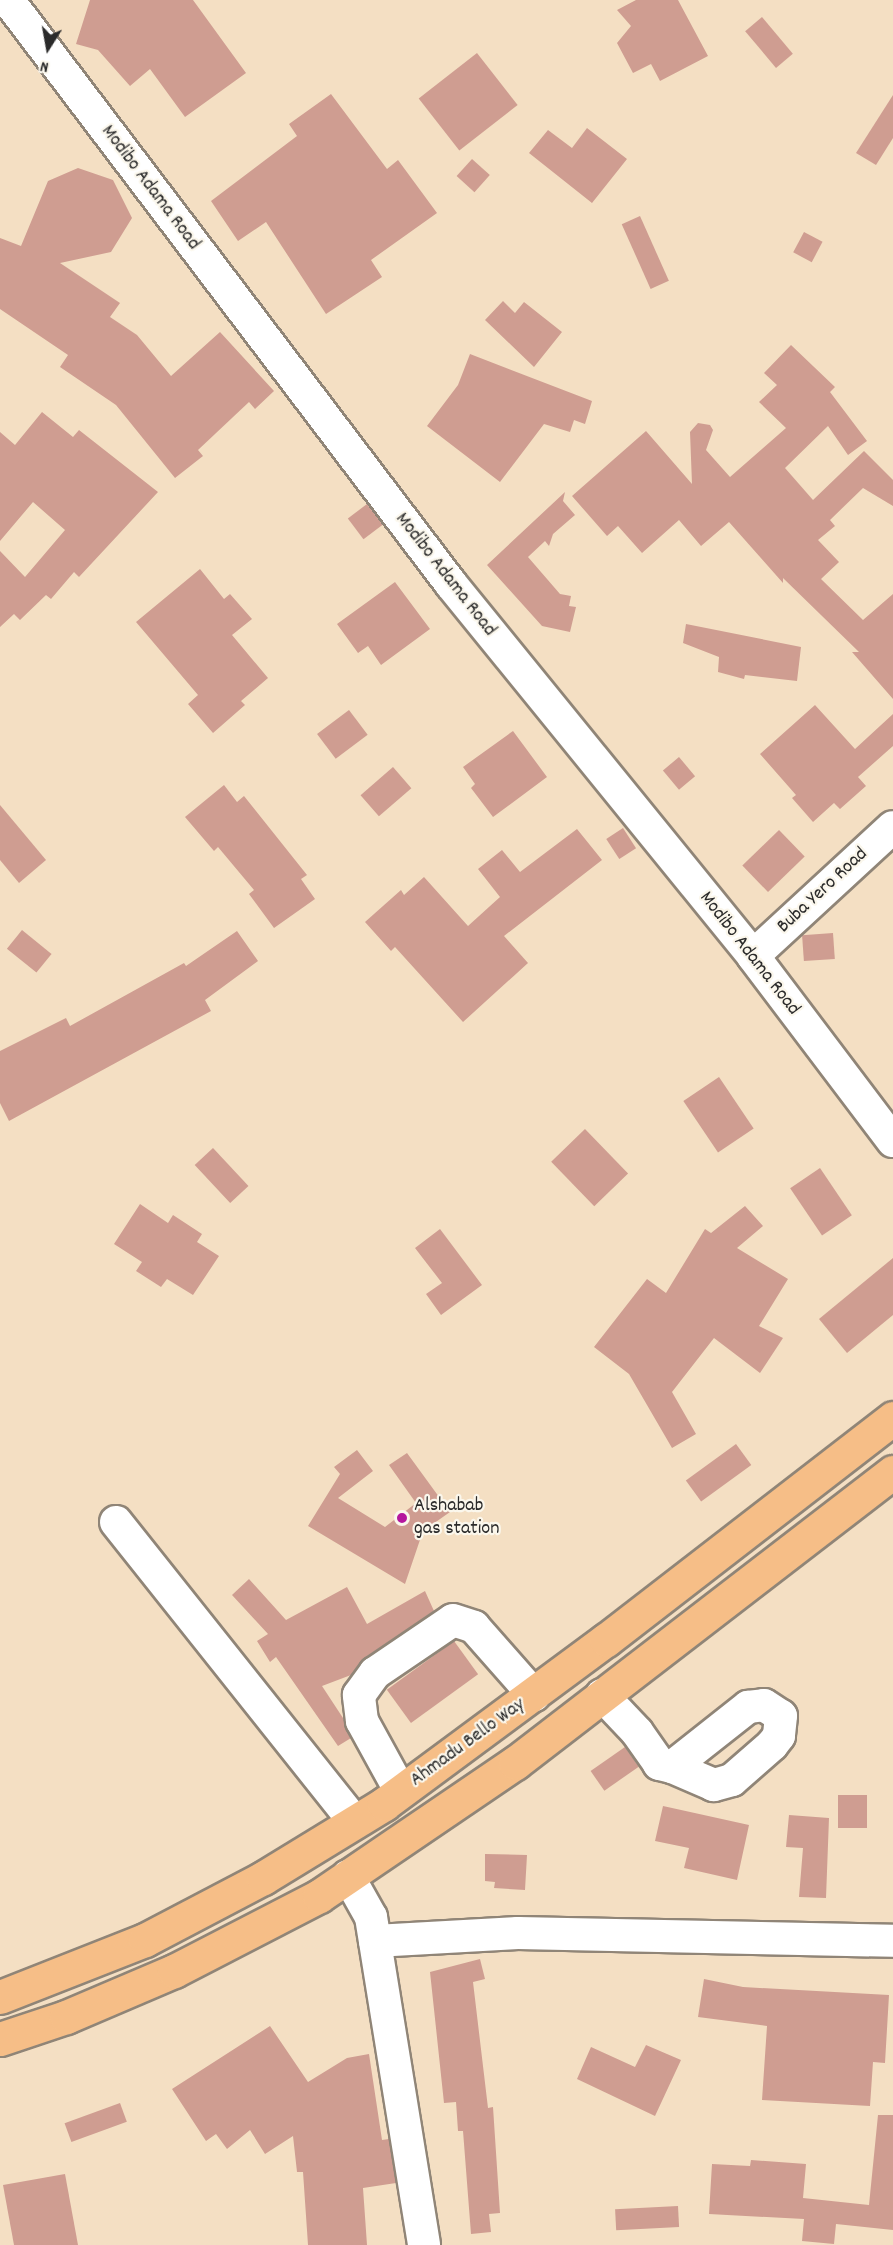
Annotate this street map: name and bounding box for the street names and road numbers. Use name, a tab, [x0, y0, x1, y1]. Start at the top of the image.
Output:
street label: Modibo Adama Road	[95, 121, 205, 255]
street label: Modibo Adama Road	[389, 508, 501, 642]
street label: Buba Yero Road	[773, 843, 873, 939]
street label: Modibo Adama Road	[693, 887, 805, 1021]
street label: Ahmadu Bello Way	[406, 1693, 530, 1793]

